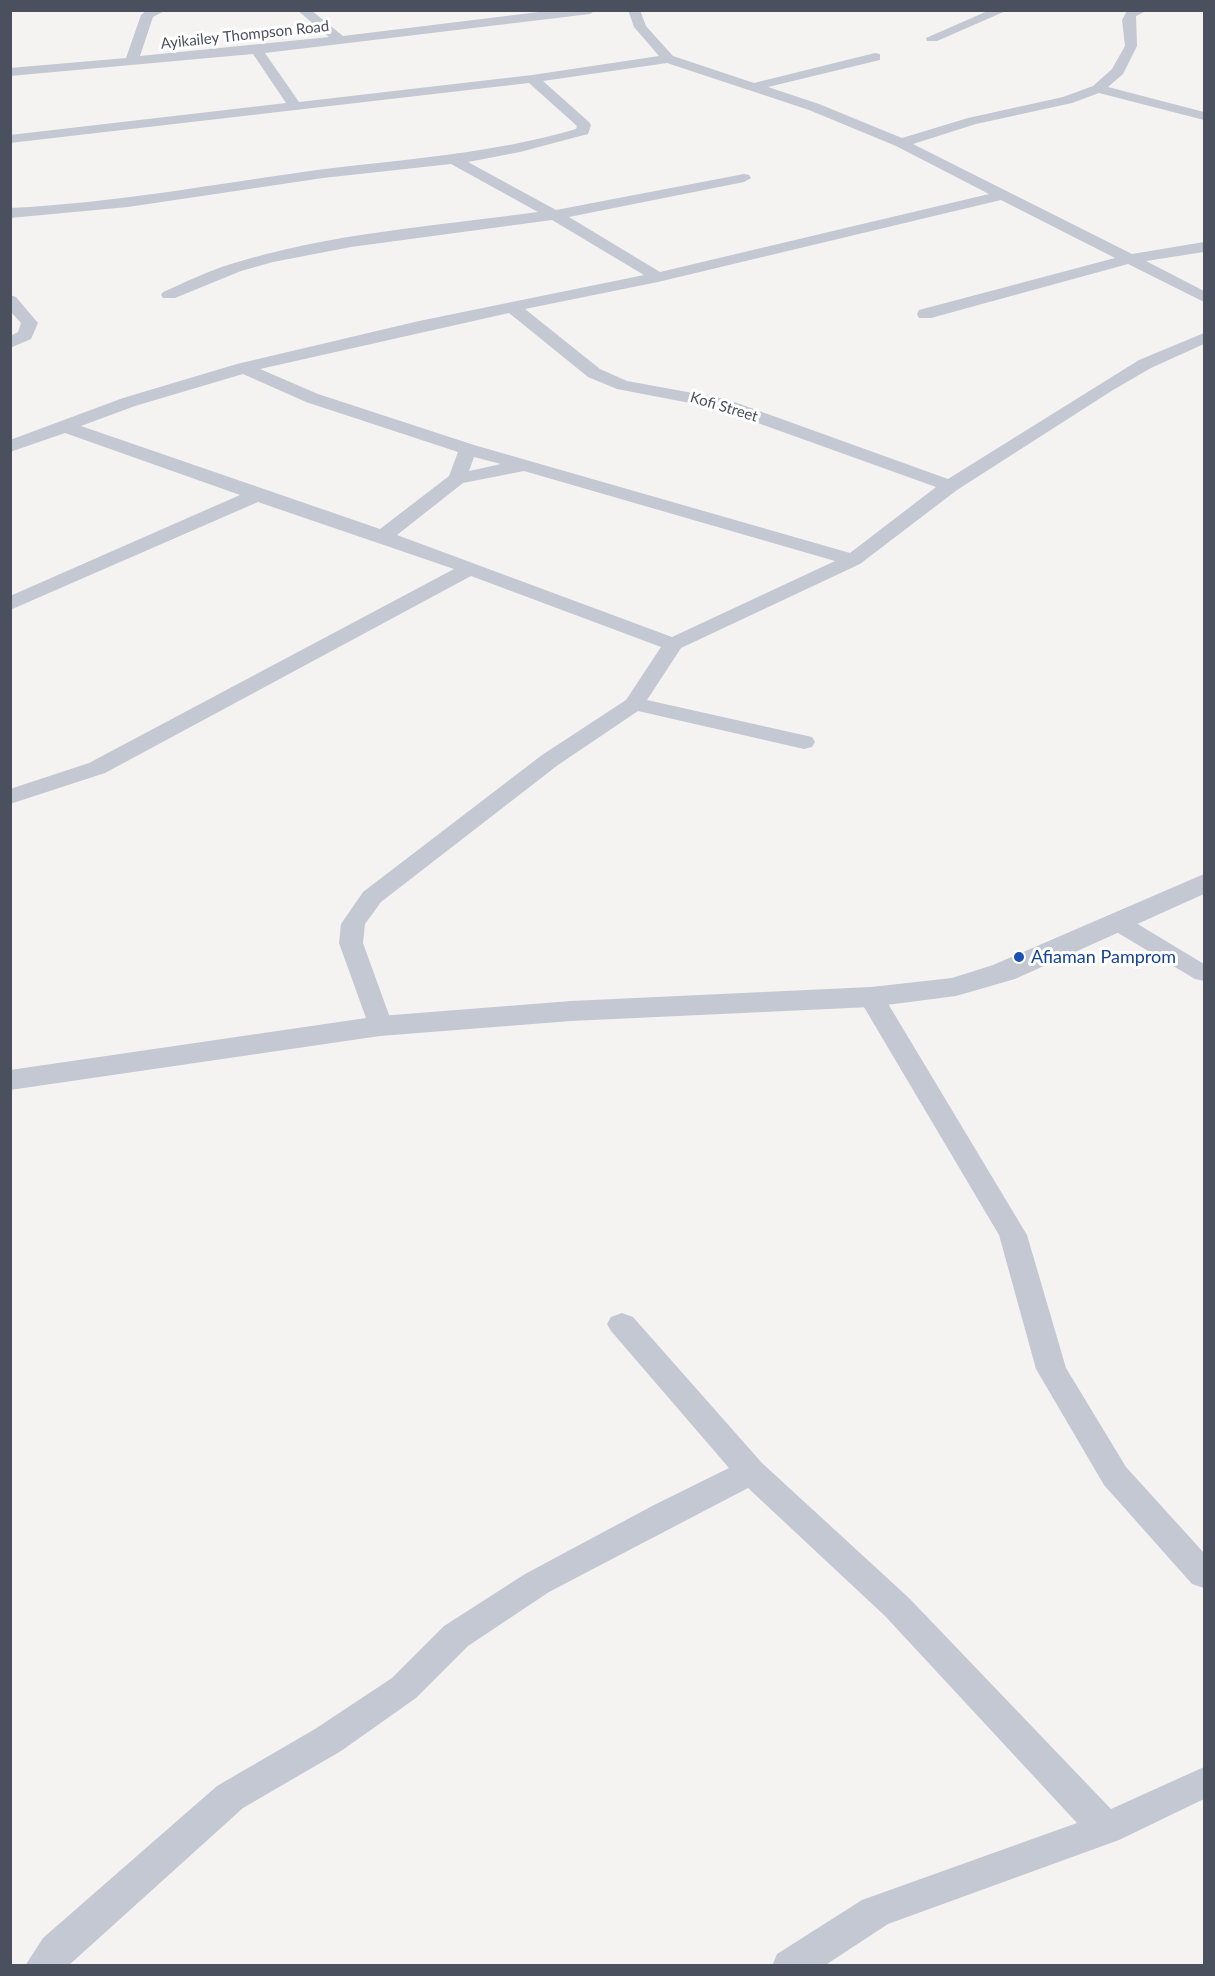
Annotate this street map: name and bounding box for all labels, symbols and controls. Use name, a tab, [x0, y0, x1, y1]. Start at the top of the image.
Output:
street label: Ayikailey Thompson Road	[160, 17, 330, 53]
street label: Kofi Street	[688, 388, 760, 426]
place label: Afiaman Pamprom	[1031, 946, 1176, 968]
marker: Afiaman Pamprom	[1012, 950, 1026, 964]

